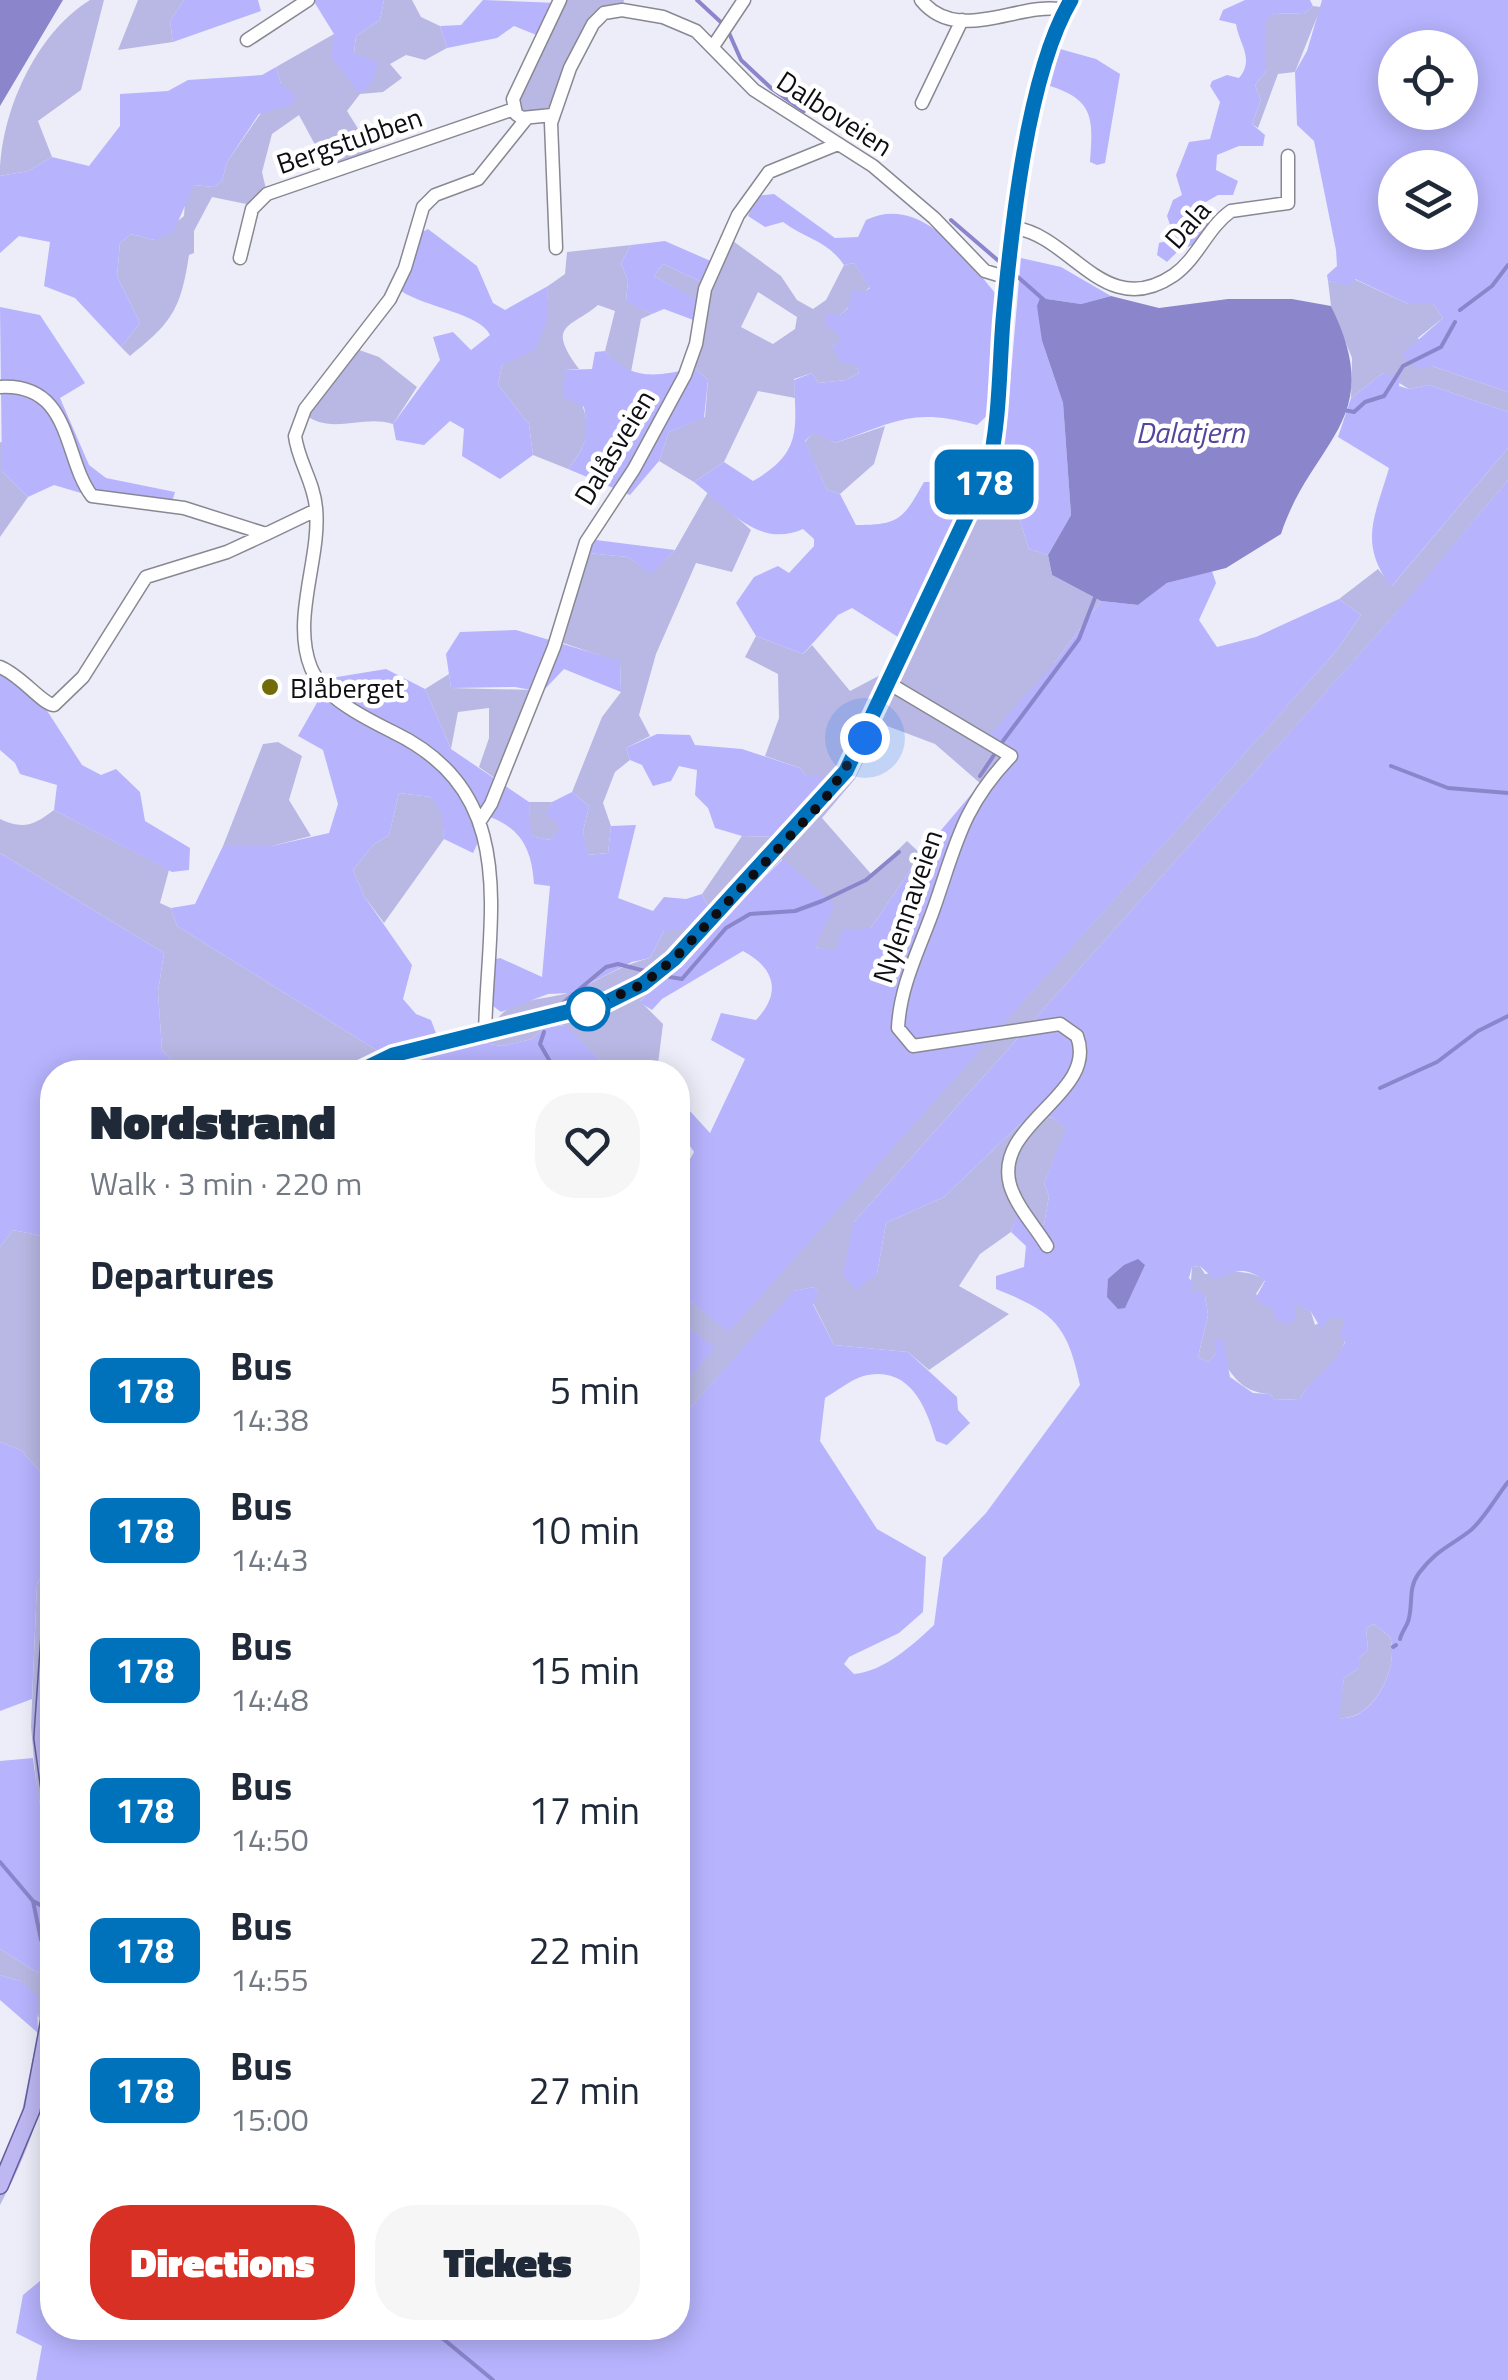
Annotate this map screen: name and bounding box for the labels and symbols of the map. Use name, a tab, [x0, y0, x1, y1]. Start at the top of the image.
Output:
street label: Dalboveien	[769, 59, 901, 167]
street label: Bergstubben	[270, 95, 428, 185]
street label: Dala	[1154, 190, 1220, 258]
street label: Dalåsveien	[563, 381, 665, 513]
water label: Dalatjern	[1136, 409, 1245, 455]
line badge: 178	[926, 450, 1042, 514]
place label: Blåberget	[290, 666, 405, 709]
marker: Blåberget	[259, 676, 281, 698]
your location	[840, 713, 890, 763]
street label: Nylennaveien	[861, 824, 953, 988]
unlabelled marker	[567, 988, 609, 1030]

